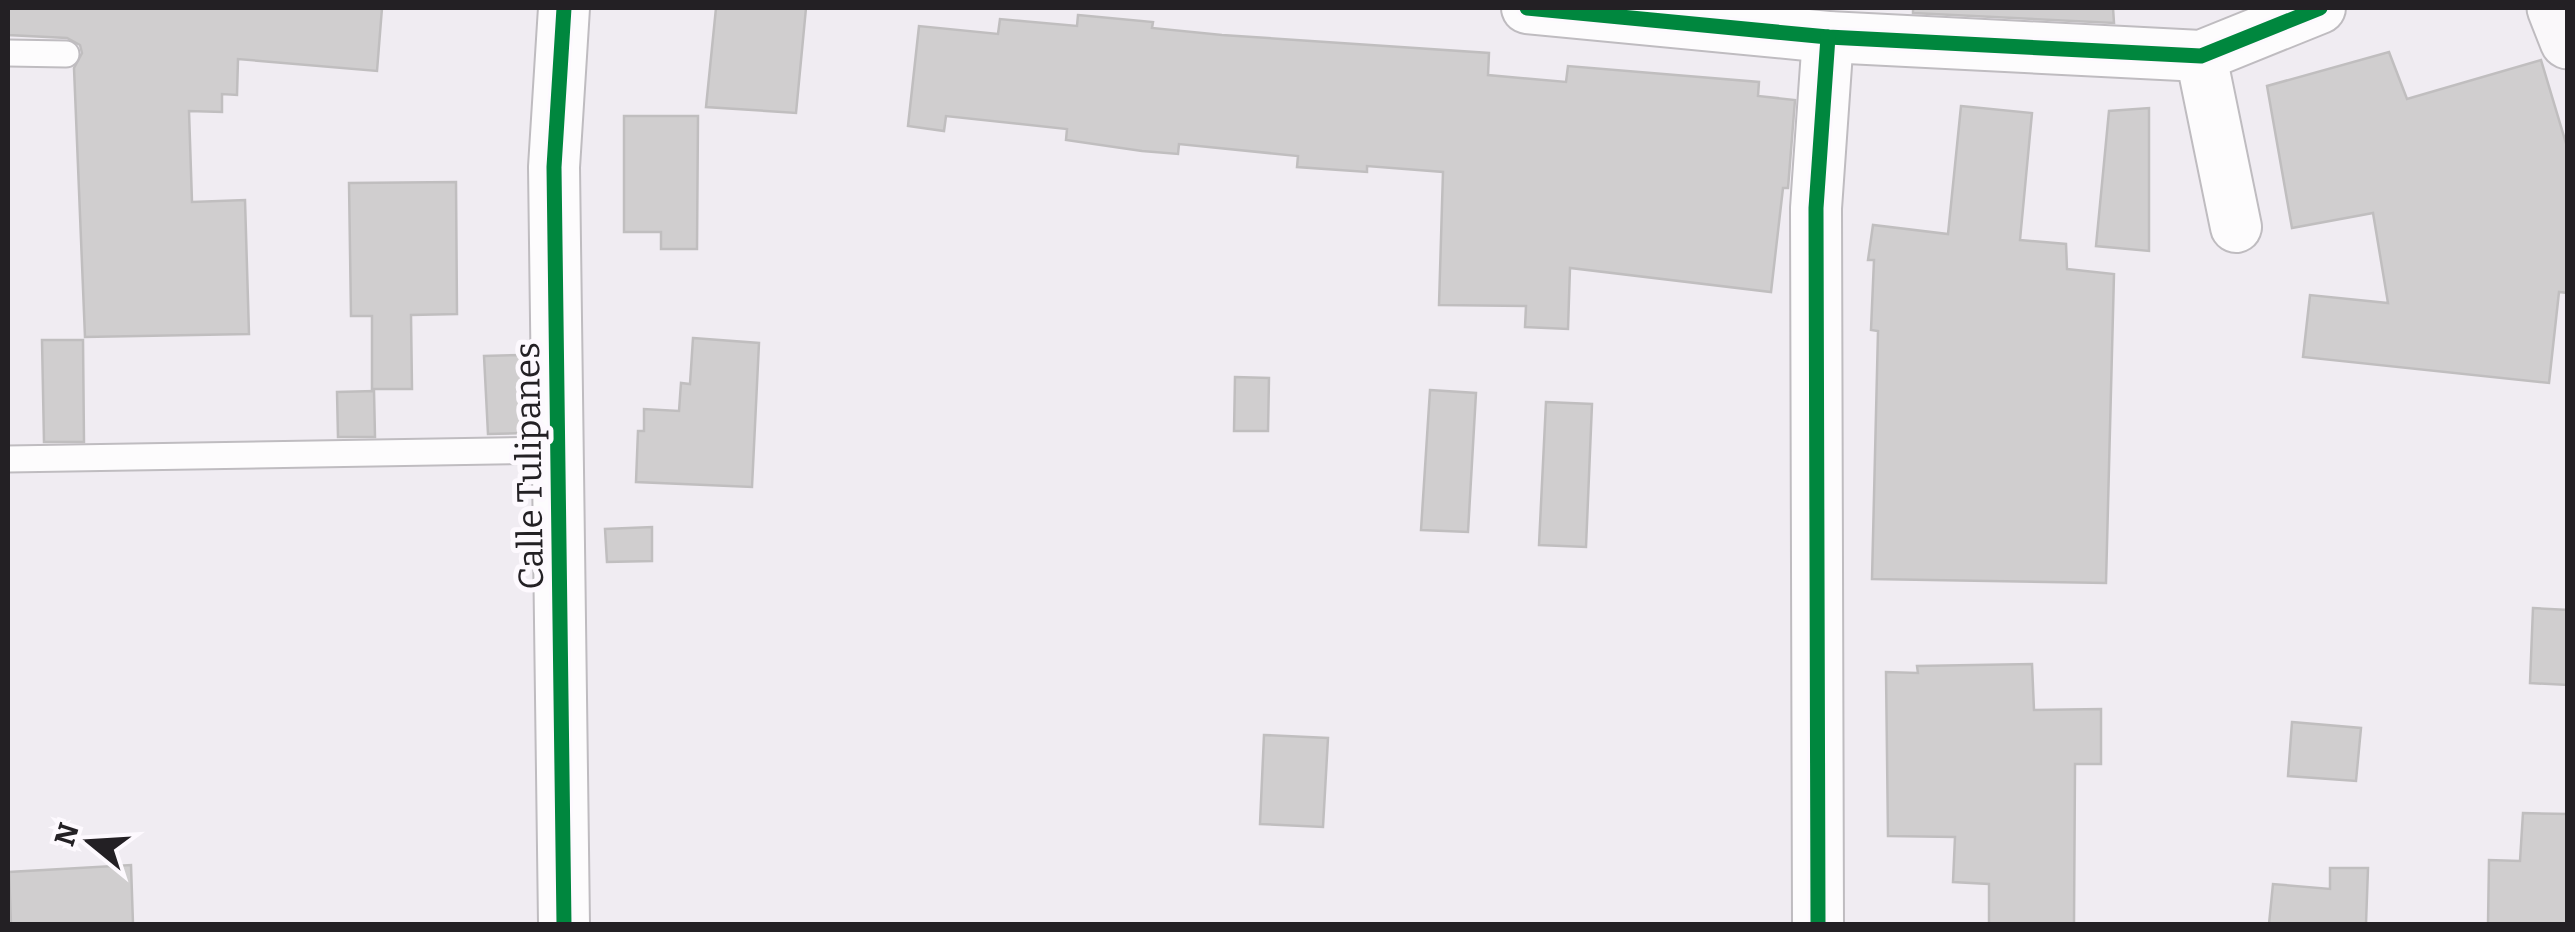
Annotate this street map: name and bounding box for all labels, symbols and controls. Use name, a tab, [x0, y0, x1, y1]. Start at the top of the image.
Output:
street label: Calle Tulipanes	[506, 342, 552, 590]
north arrow	[40, 792, 140, 892]
text: N	[48, 819, 86, 850]

